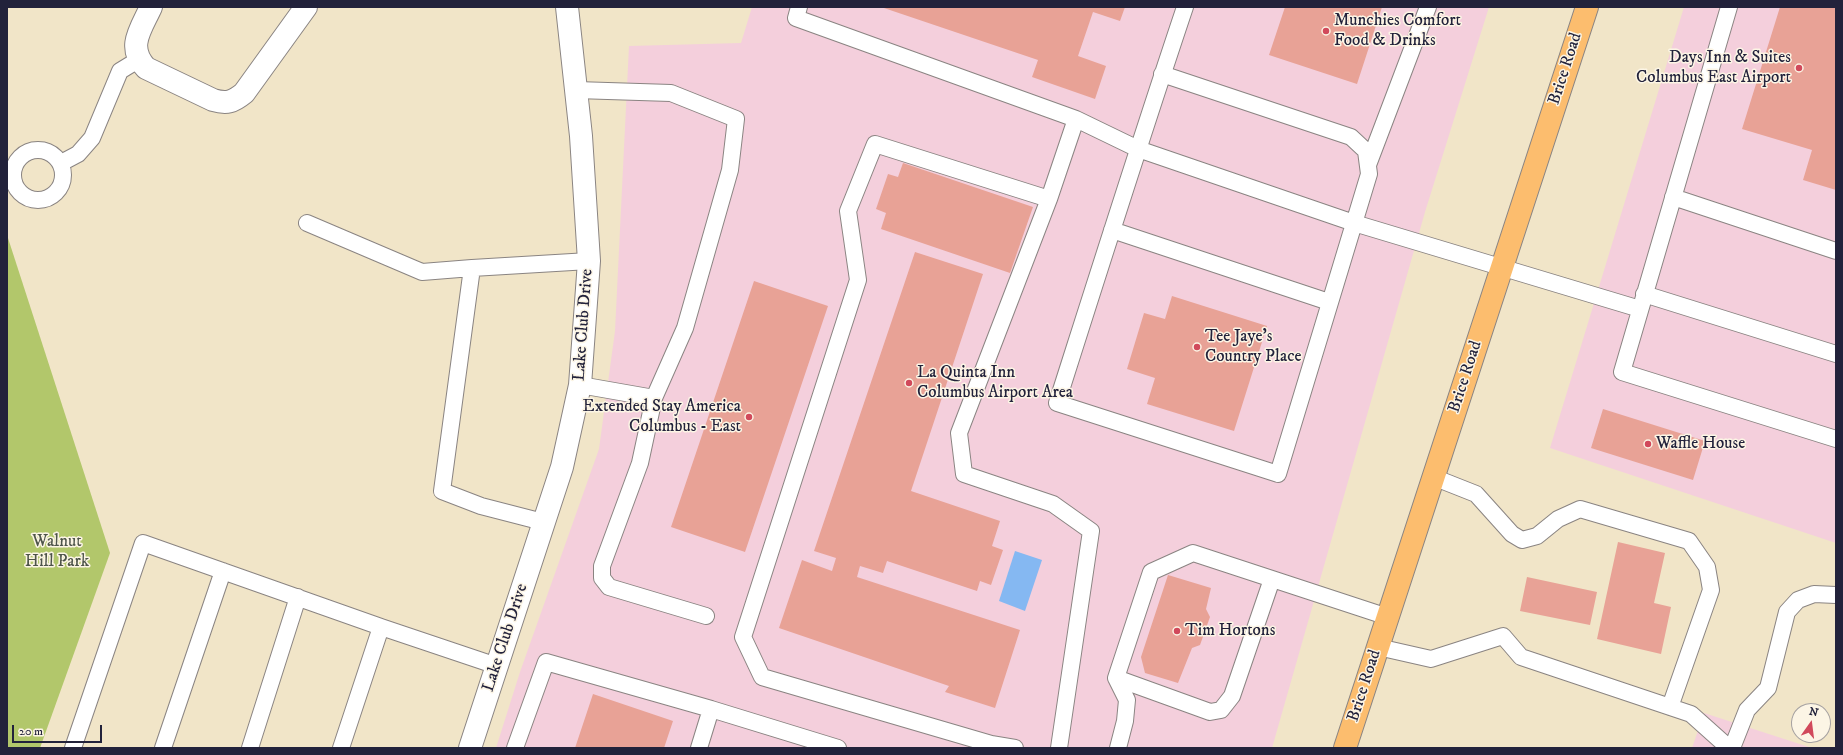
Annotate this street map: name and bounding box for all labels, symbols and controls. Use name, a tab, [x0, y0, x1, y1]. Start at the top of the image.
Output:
place label: Munchies Comfort Food & Drinks	[1334, 11, 1461, 51]
marker: Munchies Comfort Food & Drinks	[1321, 26, 1331, 36]
street label: Brice Road	[1545, 30, 1587, 108]
place label: Days Inn & Suites Columbus East Airport	[1636, 48, 1791, 88]
marker: Days Inn & Suites Columbus East Airport	[1794, 63, 1804, 73]
street label: Lake Club Drive	[570, 268, 598, 382]
place label: Tee Jaye's Country Place	[1205, 327, 1302, 367]
street label: Brice Road	[1445, 338, 1487, 416]
marker: Tee Jaye's Country Place	[1192, 342, 1202, 352]
place label: La Quinta Inn Columbus Airport Area	[917, 363, 1073, 403]
marker: La Quinta Inn Columbus Airport Area	[904, 378, 914, 388]
place label: Extended Stay America Columbus - East	[583, 397, 741, 437]
marker: Extended Stay America Columbus - East	[744, 412, 754, 422]
place label: Waffle House	[1656, 434, 1745, 454]
marker: Waffle House	[1643, 439, 1653, 449]
park label: Walnut Hill Park	[25, 532, 89, 572]
street label: Lake Club Drive	[479, 581, 533, 695]
place label: Tim Hortons	[1185, 621, 1275, 641]
marker: Tim Hortons	[1172, 626, 1182, 636]
street label: Brice Road	[1344, 647, 1386, 725]
north arrow	[1791, 703, 1831, 743]
text: N	[1808, 704, 1820, 720]
scale bar	[14, 717, 104, 743]
text: 20 m	[19, 724, 43, 739]

